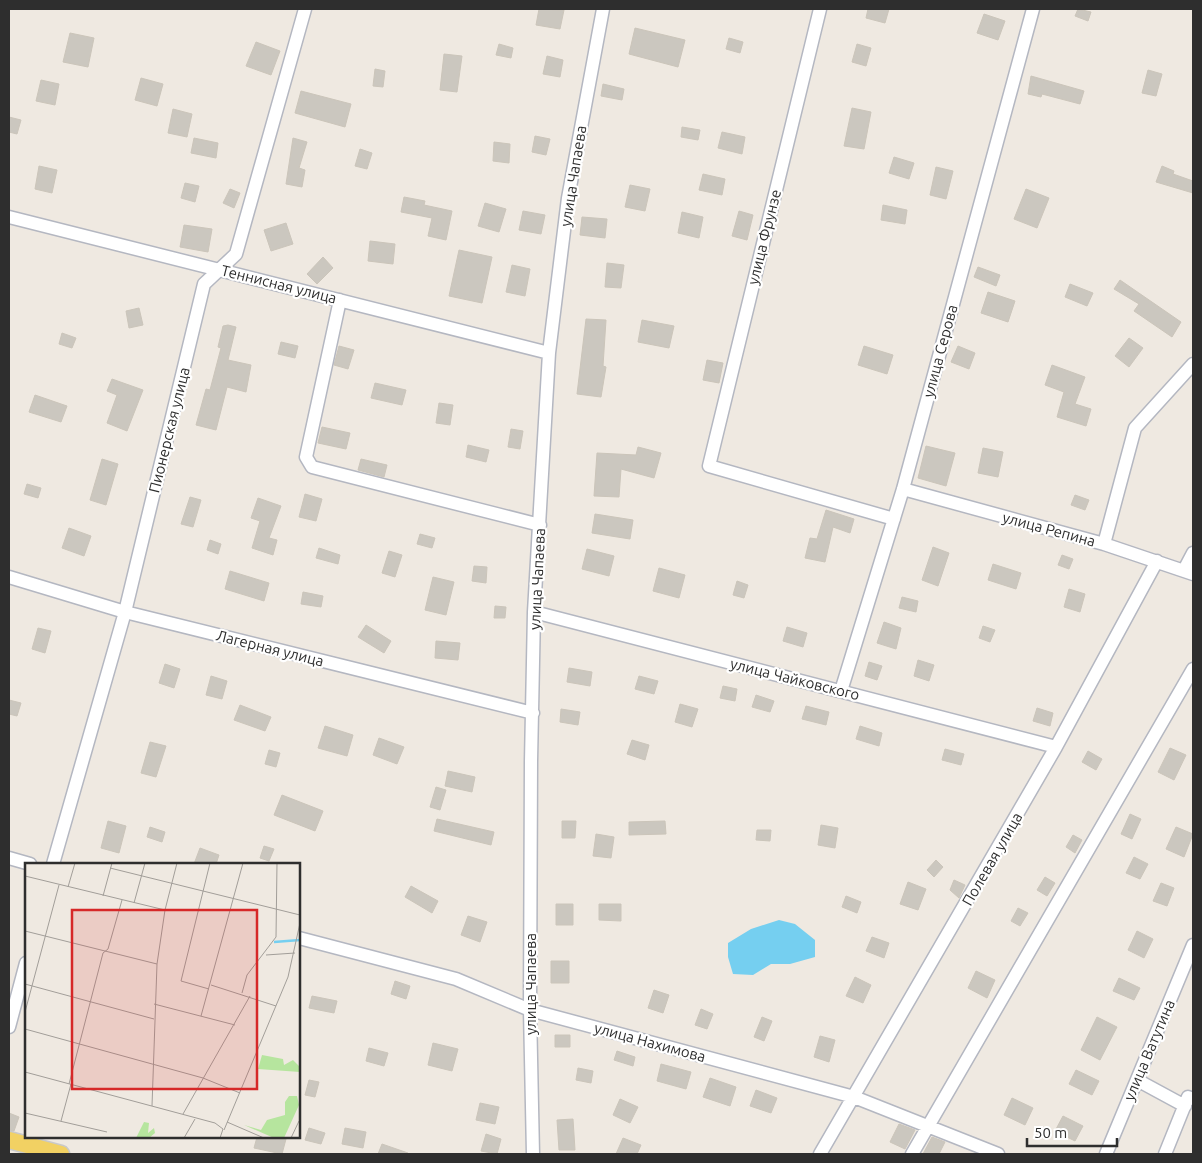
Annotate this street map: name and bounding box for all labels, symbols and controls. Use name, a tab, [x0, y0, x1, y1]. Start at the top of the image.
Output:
street label: улица Чапаева	[557, 124, 589, 228]
street label: улица Фрунзе	[744, 188, 784, 286]
street label: Теннисная улица	[220, 261, 338, 307]
street label: улица Серова	[919, 303, 961, 399]
street label: Пионерская улица	[145, 365, 193, 495]
street label: улица Репина	[1001, 508, 1097, 550]
street label: улица Чапаева	[526, 528, 548, 630]
street label: Лагерная улица	[214, 626, 326, 670]
street label: улица Чайковского	[729, 655, 861, 703]
street label: Полевая улица	[958, 809, 1026, 909]
inset map	[25, 863, 300, 1138]
street label: улица Чапаева	[522, 933, 539, 1035]
street label: улица Ватутина	[1120, 997, 1178, 1103]
street label: улица Нахимова	[592, 1019, 708, 1065]
scale bar	[1027, 1116, 1117, 1148]
text: 50 m	[1034, 1124, 1067, 1141]

